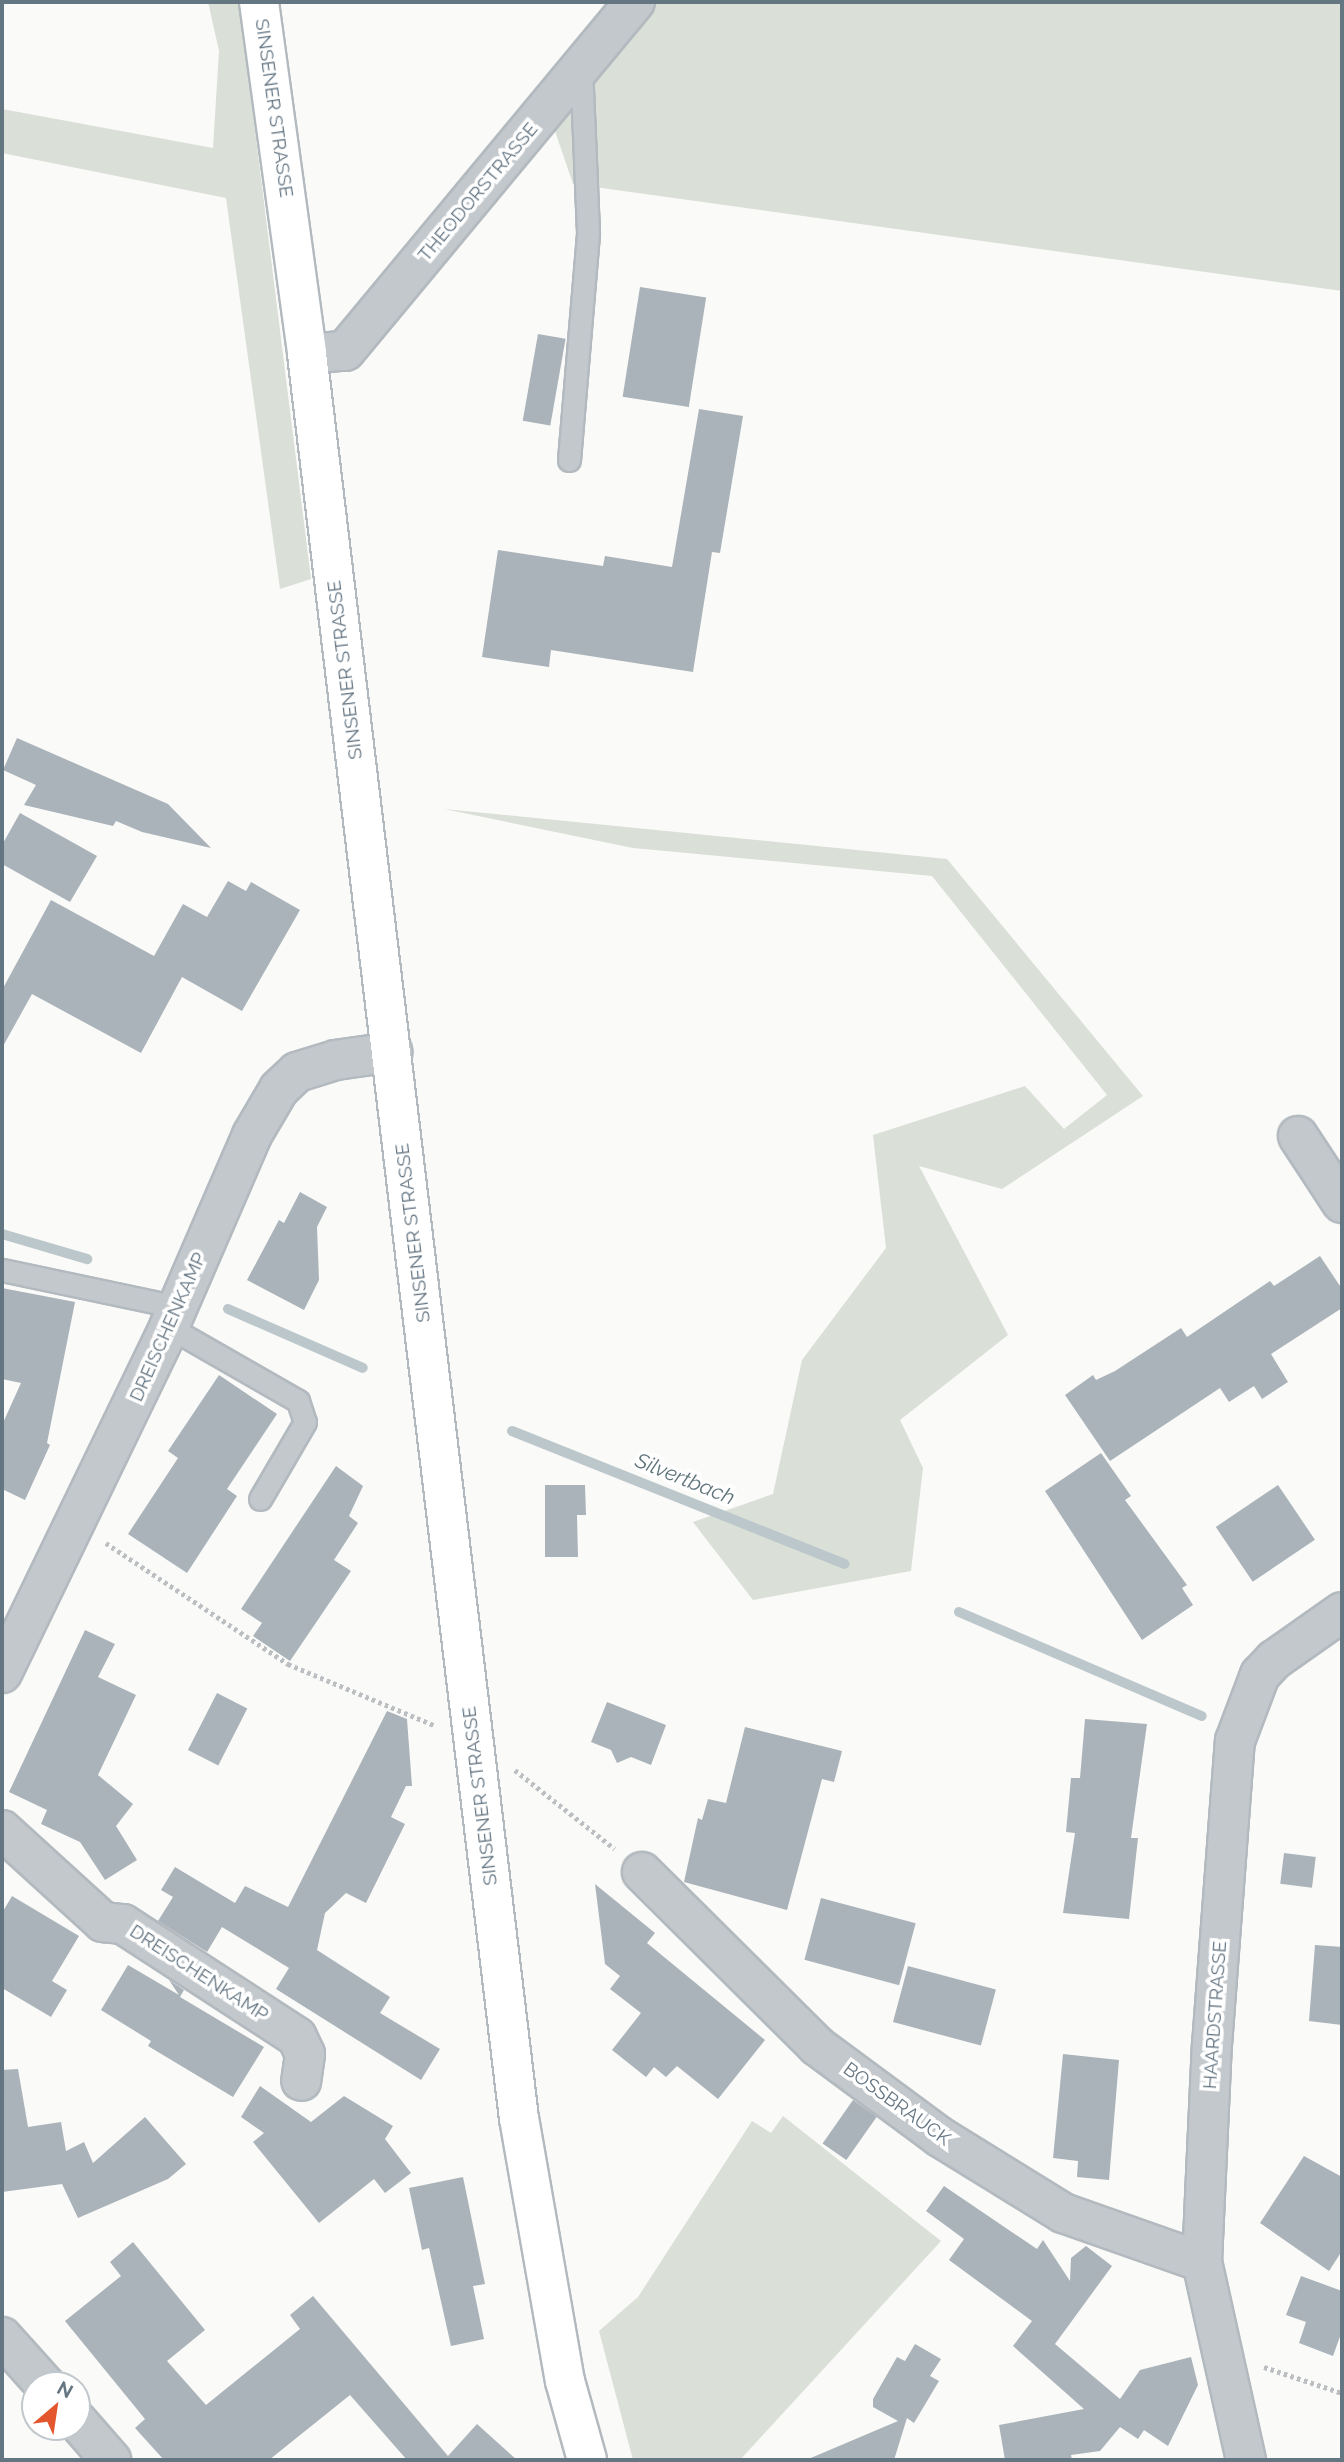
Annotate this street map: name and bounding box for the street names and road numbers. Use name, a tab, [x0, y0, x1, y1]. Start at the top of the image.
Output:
street label: SINSENER STRASSE	[250, 17, 298, 199]
street label: THEODORSTRASSE	[413, 118, 543, 266]
street label: SINSENER STRASSE	[323, 579, 367, 761]
street label: SINSENER STRASSE	[391, 1142, 435, 1324]
street label: DREISCHENKAMP	[125, 1249, 211, 1405]
street label: SINSENER STRASSE	[458, 1705, 502, 1887]
street label: DREISCHENKAMP	[125, 1920, 273, 2026]
street label: HAARDSTRASSE	[1198, 1940, 1232, 2090]
street label: BOSSBRAUCK	[839, 2057, 955, 2151]

